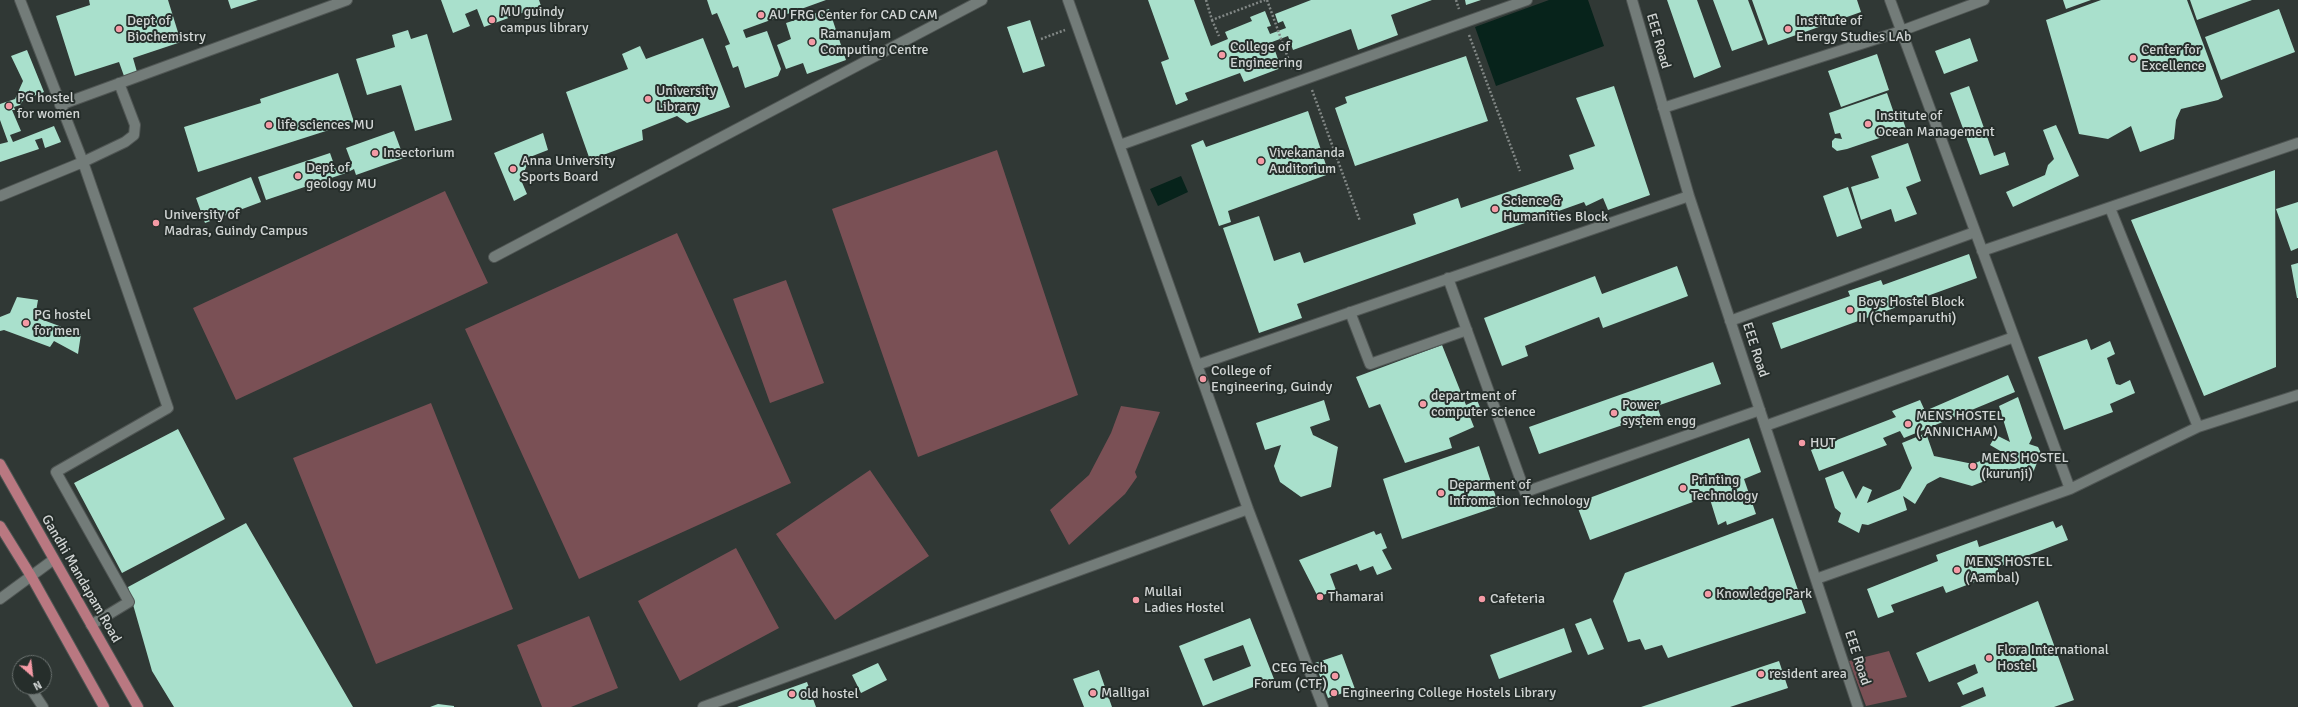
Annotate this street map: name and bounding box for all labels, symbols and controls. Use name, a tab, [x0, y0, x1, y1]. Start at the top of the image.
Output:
place label: MU guindy campus library	[500, 4, 589, 36]
place label: AU FRG Center for CAD CAM	[769, 7, 938, 23]
marker: AU FRG Center for CAD CAM	[756, 10, 766, 20]
street label: EEE Road	[1642, 11, 1674, 71]
place label: Dept of Biochemistry	[127, 13, 206, 46]
place label: Institute of Energy Studies LAb	[1796, 13, 1911, 46]
marker: MU guindy campus library	[487, 15, 497, 25]
marker: Dept of Biochemistry	[114, 24, 124, 34]
marker: Institute of Energy Studies LAb	[1783, 24, 1793, 34]
place label: Ramanujam Computing Centre	[820, 26, 929, 58]
marker: Ramanujam Computing Centre	[807, 37, 817, 47]
place label: College of Engineering	[1230, 39, 1303, 72]
place label: Center for Excellence	[2141, 42, 2205, 74]
marker: College of Engineering	[1217, 50, 1227, 60]
marker: Center for Excellence	[2128, 53, 2138, 63]
place label: University Library	[656, 83, 716, 116]
place label: PG hostel for women	[17, 90, 80, 122]
marker: University Library	[643, 94, 653, 104]
marker: PG hostel for women	[4, 101, 14, 111]
place label: Institute of Ocean Management	[1876, 108, 1995, 140]
place label: life sciences MU	[277, 117, 374, 133]
marker: Institute of Ocean Management	[1863, 119, 1873, 129]
marker: life sciences MU	[264, 120, 274, 130]
place label: Insectorium	[383, 145, 455, 161]
place label: Vivekananda Auditorium	[1269, 145, 1345, 178]
marker: Insectorium	[370, 148, 380, 158]
place label: Anna University Sports Board	[521, 153, 615, 186]
marker: Vivekananda Auditorium	[1256, 156, 1266, 166]
place label: Dept of geology MU	[306, 160, 377, 192]
marker: Anna University Sports Board	[508, 164, 518, 174]
marker: Dept of geology MU	[293, 171, 303, 181]
place label: Science & Humanities Block	[1503, 193, 1608, 226]
marker: Science & Humanities Block	[1490, 204, 1500, 214]
place label: University of Madras, Guindy Campus	[164, 207, 308, 240]
marker: University of Madras, Guindy Campus	[151, 218, 161, 228]
place label: Boys Hostel Block II (Chemparuthi)	[1858, 294, 1964, 326]
marker: Boys Hostel Block II (Chemparuthi)	[1845, 305, 1855, 315]
place label: PG hostel for men	[34, 307, 91, 340]
marker: PG hostel for men	[21, 318, 31, 328]
street label: EEE Road	[1738, 320, 1772, 380]
place label: College of Engineering, Guindy	[1211, 363, 1332, 396]
marker: College of Engineering, Guindy	[1198, 374, 1208, 384]
place label: department of computer science	[1431, 388, 1536, 420]
place label: Power system engg	[1622, 397, 1696, 430]
marker: department of computer science	[1418, 399, 1428, 409]
marker: Power system engg	[1609, 408, 1619, 418]
place label: MENS HOSTEL ( ANNICHAM)	[1916, 408, 2004, 440]
marker: MENS HOSTEL ( ANNICHAM)	[1903, 419, 1913, 429]
place label: HUT	[1810, 435, 1836, 451]
marker: HUT	[1797, 438, 1807, 448]
place label: MENS HOSTEL (kurunji)	[1981, 450, 2069, 482]
marker: MENS HOSTEL (kurunji)	[1968, 461, 1978, 471]
place label: Printing Technology	[1691, 472, 1758, 504]
place label: Deparment of Infromation Technology	[1449, 477, 1590, 510]
marker: Printing Technology	[1678, 483, 1688, 493]
marker: Deparment of Infromation Technology	[1436, 488, 1446, 498]
street label: Gandhi Mandapam Road	[37, 512, 125, 646]
place label: MENS HOSTEL (Aambal)	[1965, 554, 2053, 586]
marker: MENS HOSTEL (Aambal)	[1952, 565, 1962, 575]
place label: Mullai Ladies Hostel	[1144, 584, 1224, 616]
place label: Knowledge Park	[1716, 586, 1812, 602]
place label: Thamarai	[1328, 589, 1384, 605]
marker: Knowledge Park	[1703, 589, 1713, 599]
place label: Cafeteria	[1490, 591, 1545, 607]
marker: Thamarai	[1315, 592, 1325, 602]
marker: Cafeteria	[1477, 594, 1487, 604]
marker: Mullai Ladies Hostel	[1131, 595, 1141, 605]
street label: EEE Road	[1840, 628, 1874, 688]
place label: Flora International Hostel	[1997, 642, 2109, 674]
marker: Flora International Hostel	[1984, 653, 1994, 663]
north arrow	[12, 655, 52, 695]
place label: CEG Tech Forum (CTF)	[1254, 660, 1327, 692]
place label: resident area	[1769, 666, 1847, 682]
marker: resident area	[1756, 669, 1766, 679]
marker: CEG Tech Forum (CTF)	[1330, 671, 1340, 681]
text: N	[31, 678, 44, 693]
place label: Malligai	[1101, 685, 1150, 701]
place label: Engineering College Hostels Library	[1342, 685, 1556, 701]
place label: old hostel	[800, 686, 859, 702]
marker: Malligai	[1088, 688, 1098, 698]
marker: Engineering College Hostels Library	[1329, 688, 1339, 698]
marker: old hostel	[787, 689, 797, 699]

